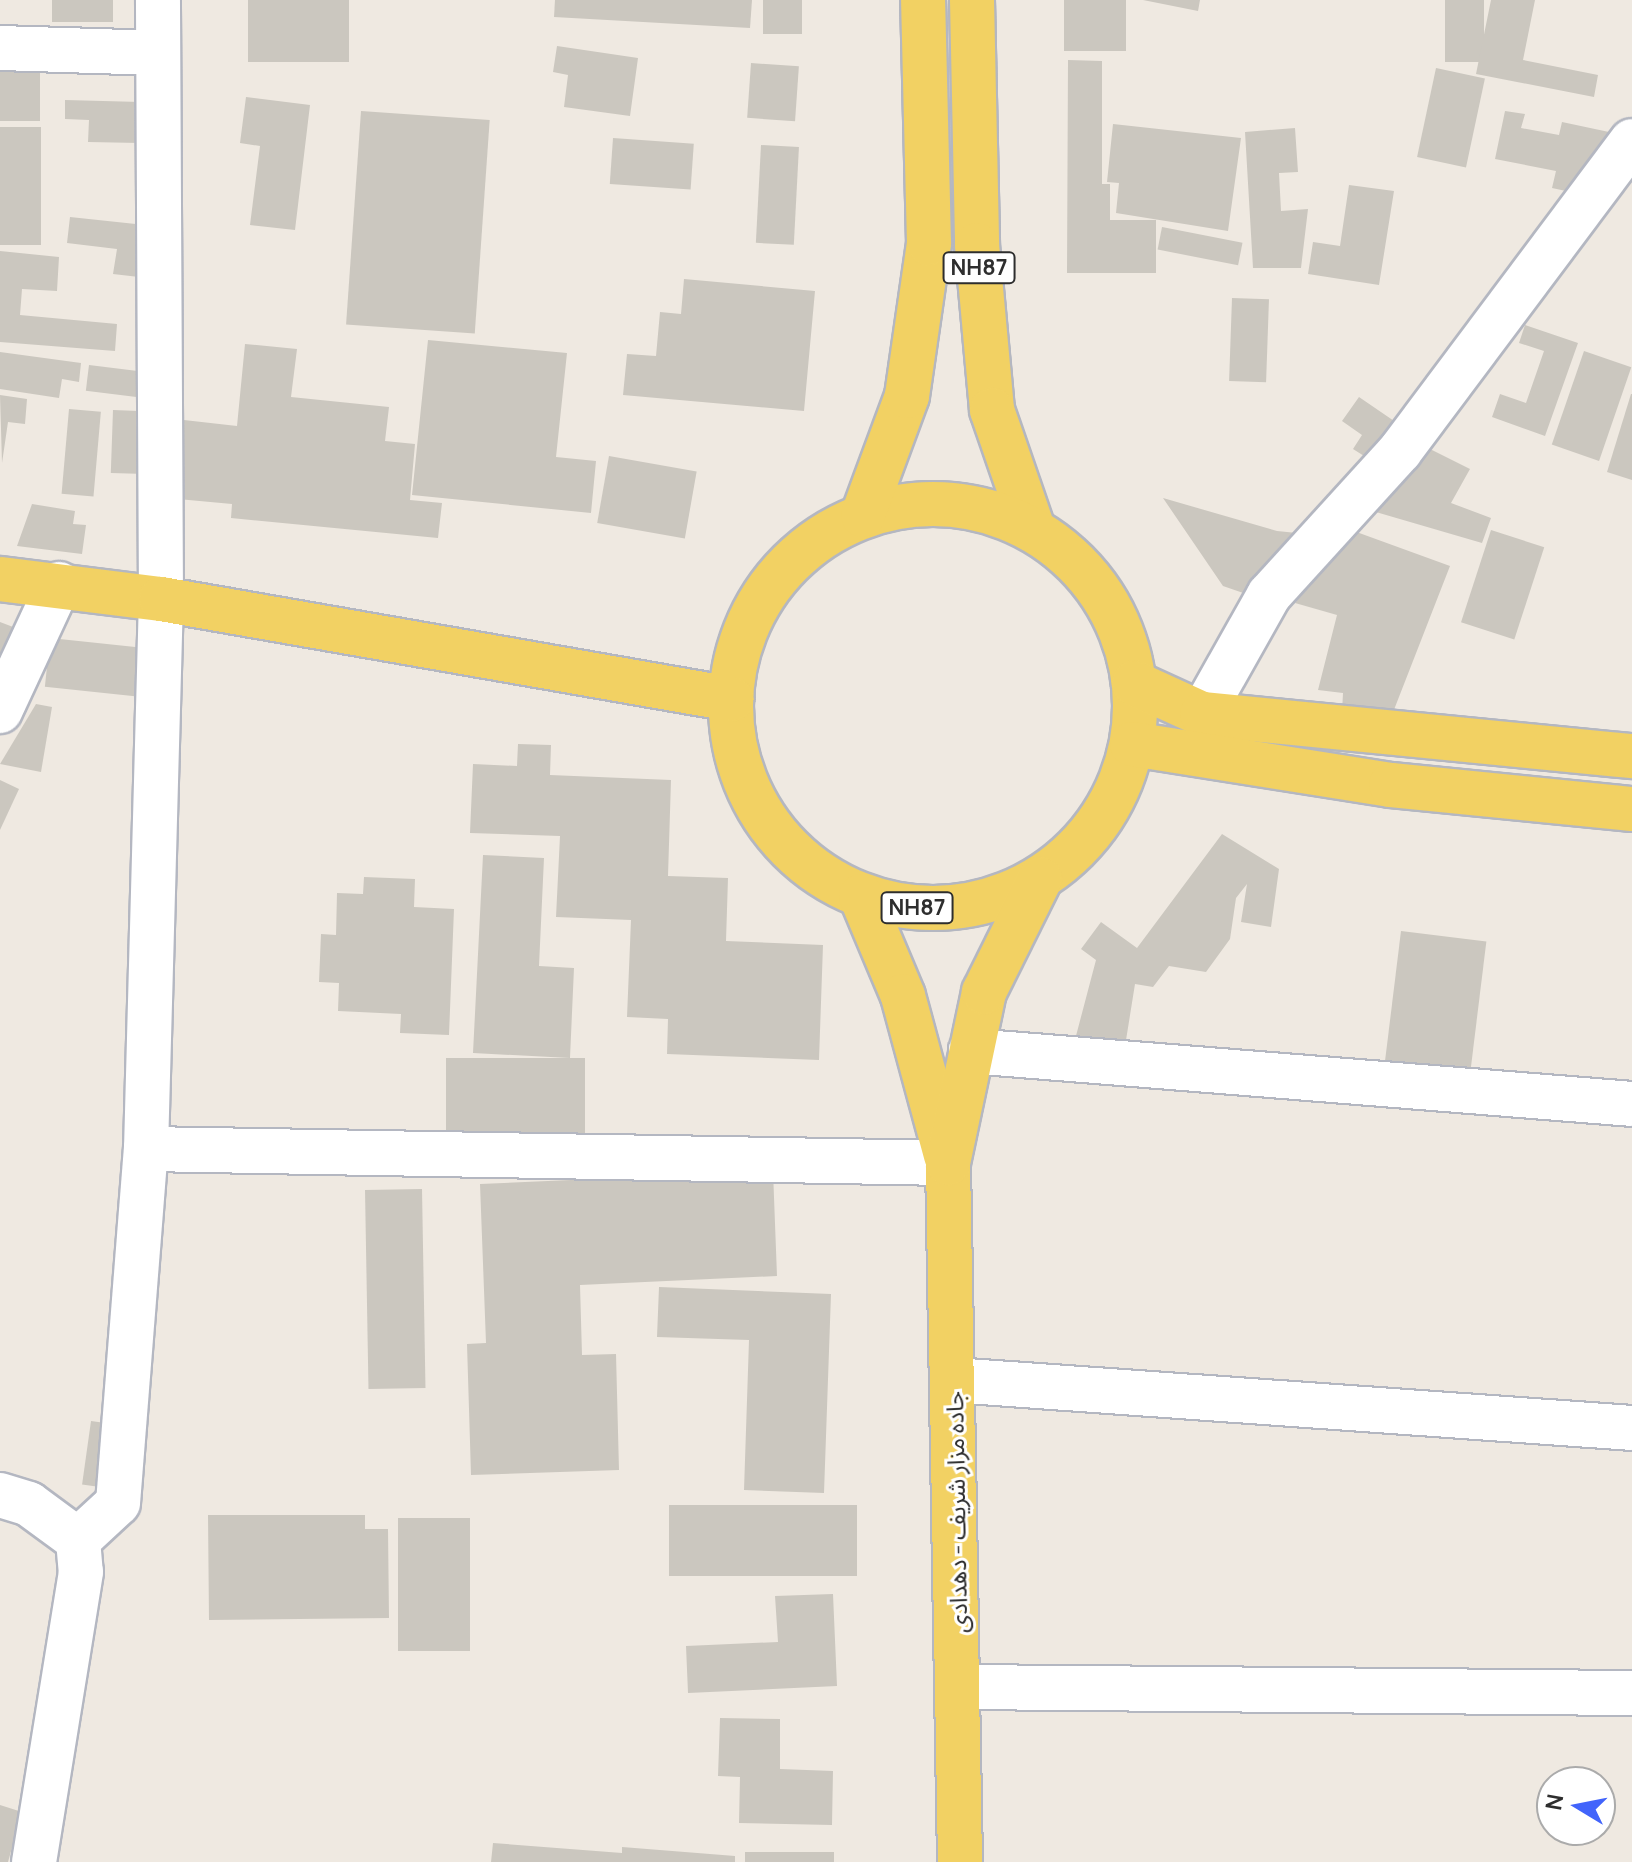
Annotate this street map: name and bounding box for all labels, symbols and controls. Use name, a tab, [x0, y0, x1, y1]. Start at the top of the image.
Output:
road number: NH87	[941, 250, 1017, 286]
road number: NH87	[879, 890, 955, 926]
street label: جاده مزار شریف - دهدادی	[939, 1391, 973, 1633]
north arrow	[1536, 1766, 1616, 1846]
text: N	[1538, 1792, 1570, 1813]

